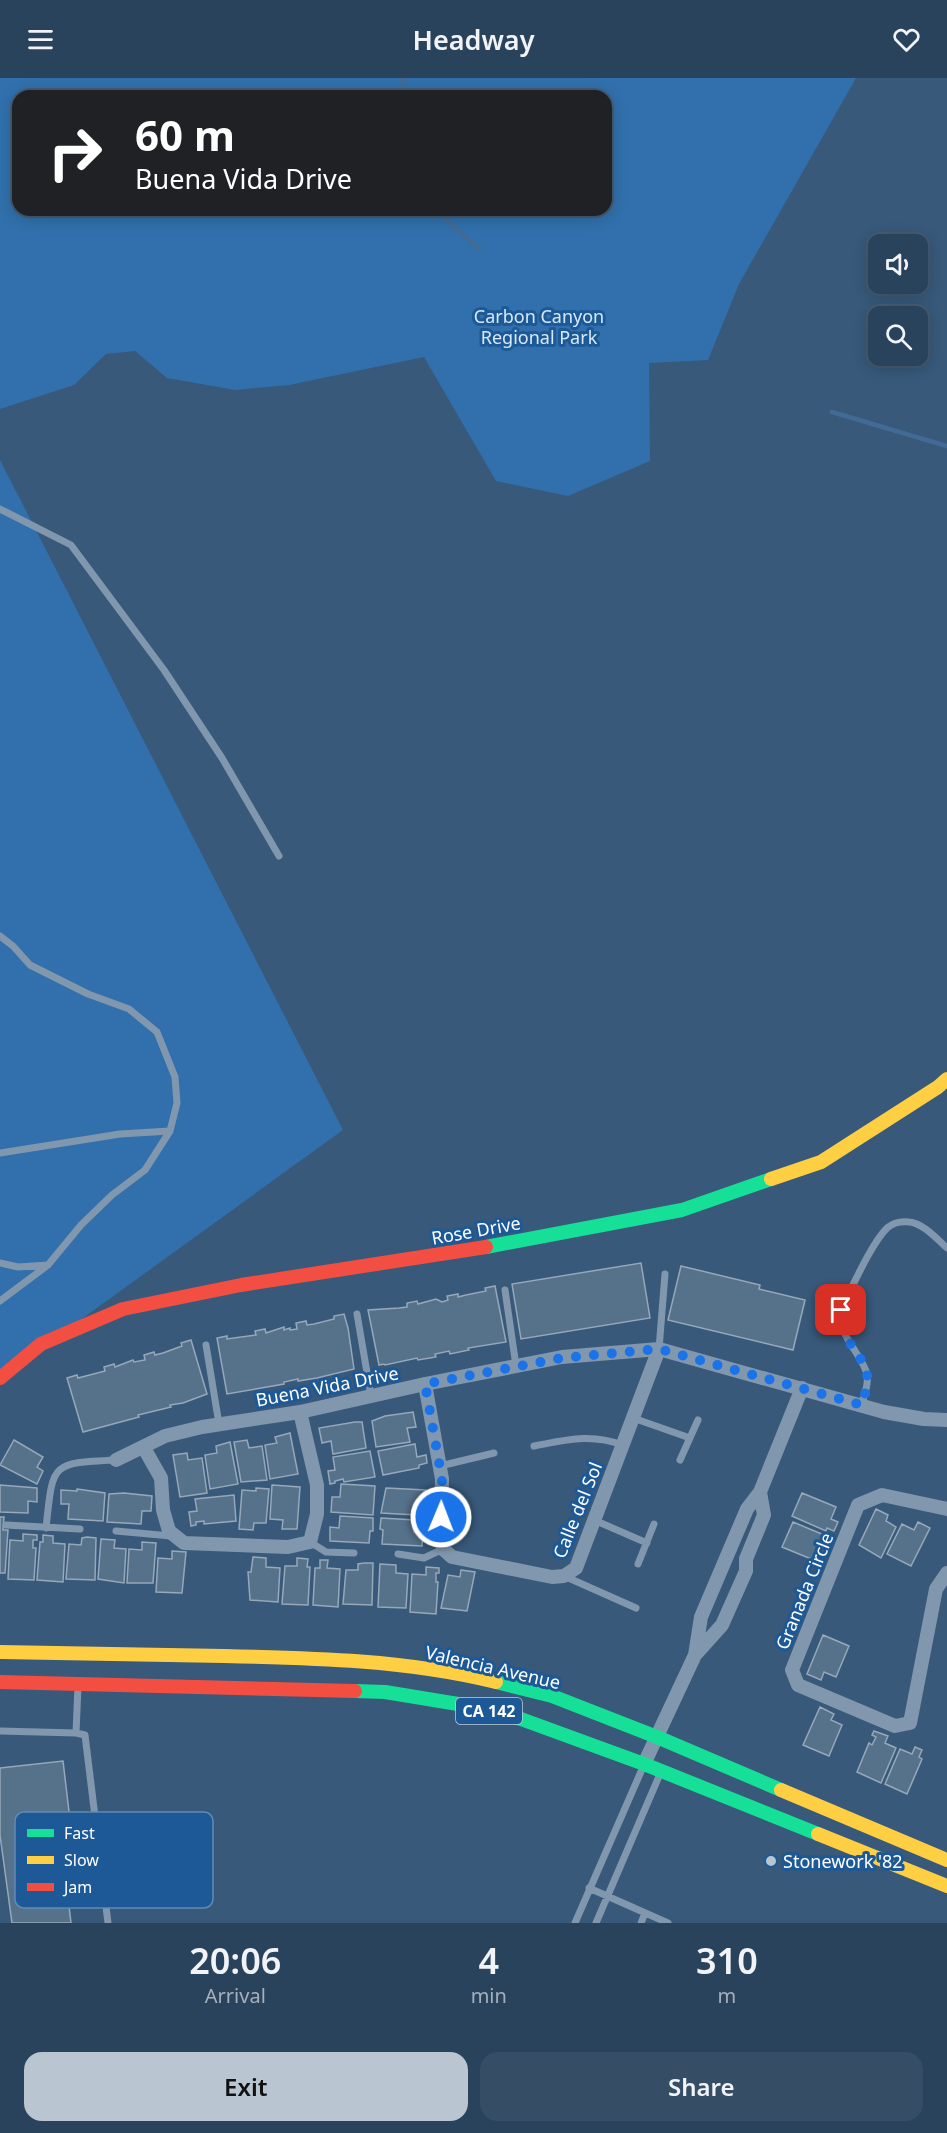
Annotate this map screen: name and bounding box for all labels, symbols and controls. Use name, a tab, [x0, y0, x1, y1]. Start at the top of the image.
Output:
text: Headway	[413, 21, 534, 58]
icon: menu	[24, 23, 57, 56]
icon: heart	[890, 23, 923, 56]
text: 60 m	[135, 106, 235, 163]
icon: right	[36, 114, 114, 192]
text: Buena Vida Drive	[135, 160, 352, 197]
map controls	[868, 234, 928, 366]
button: sound	[868, 234, 928, 294]
park label: Carbon Canyon Regional Park	[474, 304, 604, 349]
button: search	[868, 306, 928, 366]
street label: Rose Drive	[430, 1210, 522, 1250]
pin	[815, 1284, 866, 1335]
icon: arrive	[824, 1293, 857, 1326]
street label: Buena Vida Drive	[254, 1360, 400, 1412]
street label: Calle del Sol	[547, 1458, 607, 1562]
position arrow	[409, 1485, 473, 1549]
street label: Granada Circle	[770, 1529, 838, 1653]
street label: Valencia Avenue	[423, 1640, 563, 1694]
road number: CA 142	[456, 1698, 522, 1724]
legend	[15, 1812, 213, 1908]
text: Fast	[64, 1822, 95, 1844]
text: Slow	[64, 1849, 99, 1871]
place label: Stonework '82	[783, 1849, 903, 1873]
marker: Stonework '82	[764, 1854, 778, 1868]
text: Jam	[62, 1876, 92, 1898]
text: 20:06	[189, 1936, 281, 1985]
text: 4	[478, 1936, 499, 1985]
text: 310	[696, 1936, 758, 1985]
text: Arrival	[205, 1982, 266, 2009]
text: min	[471, 1982, 507, 2009]
text: m	[718, 1982, 736, 2009]
button: Exit	[24, 2052, 468, 2121]
button: Share	[480, 2052, 923, 2121]

